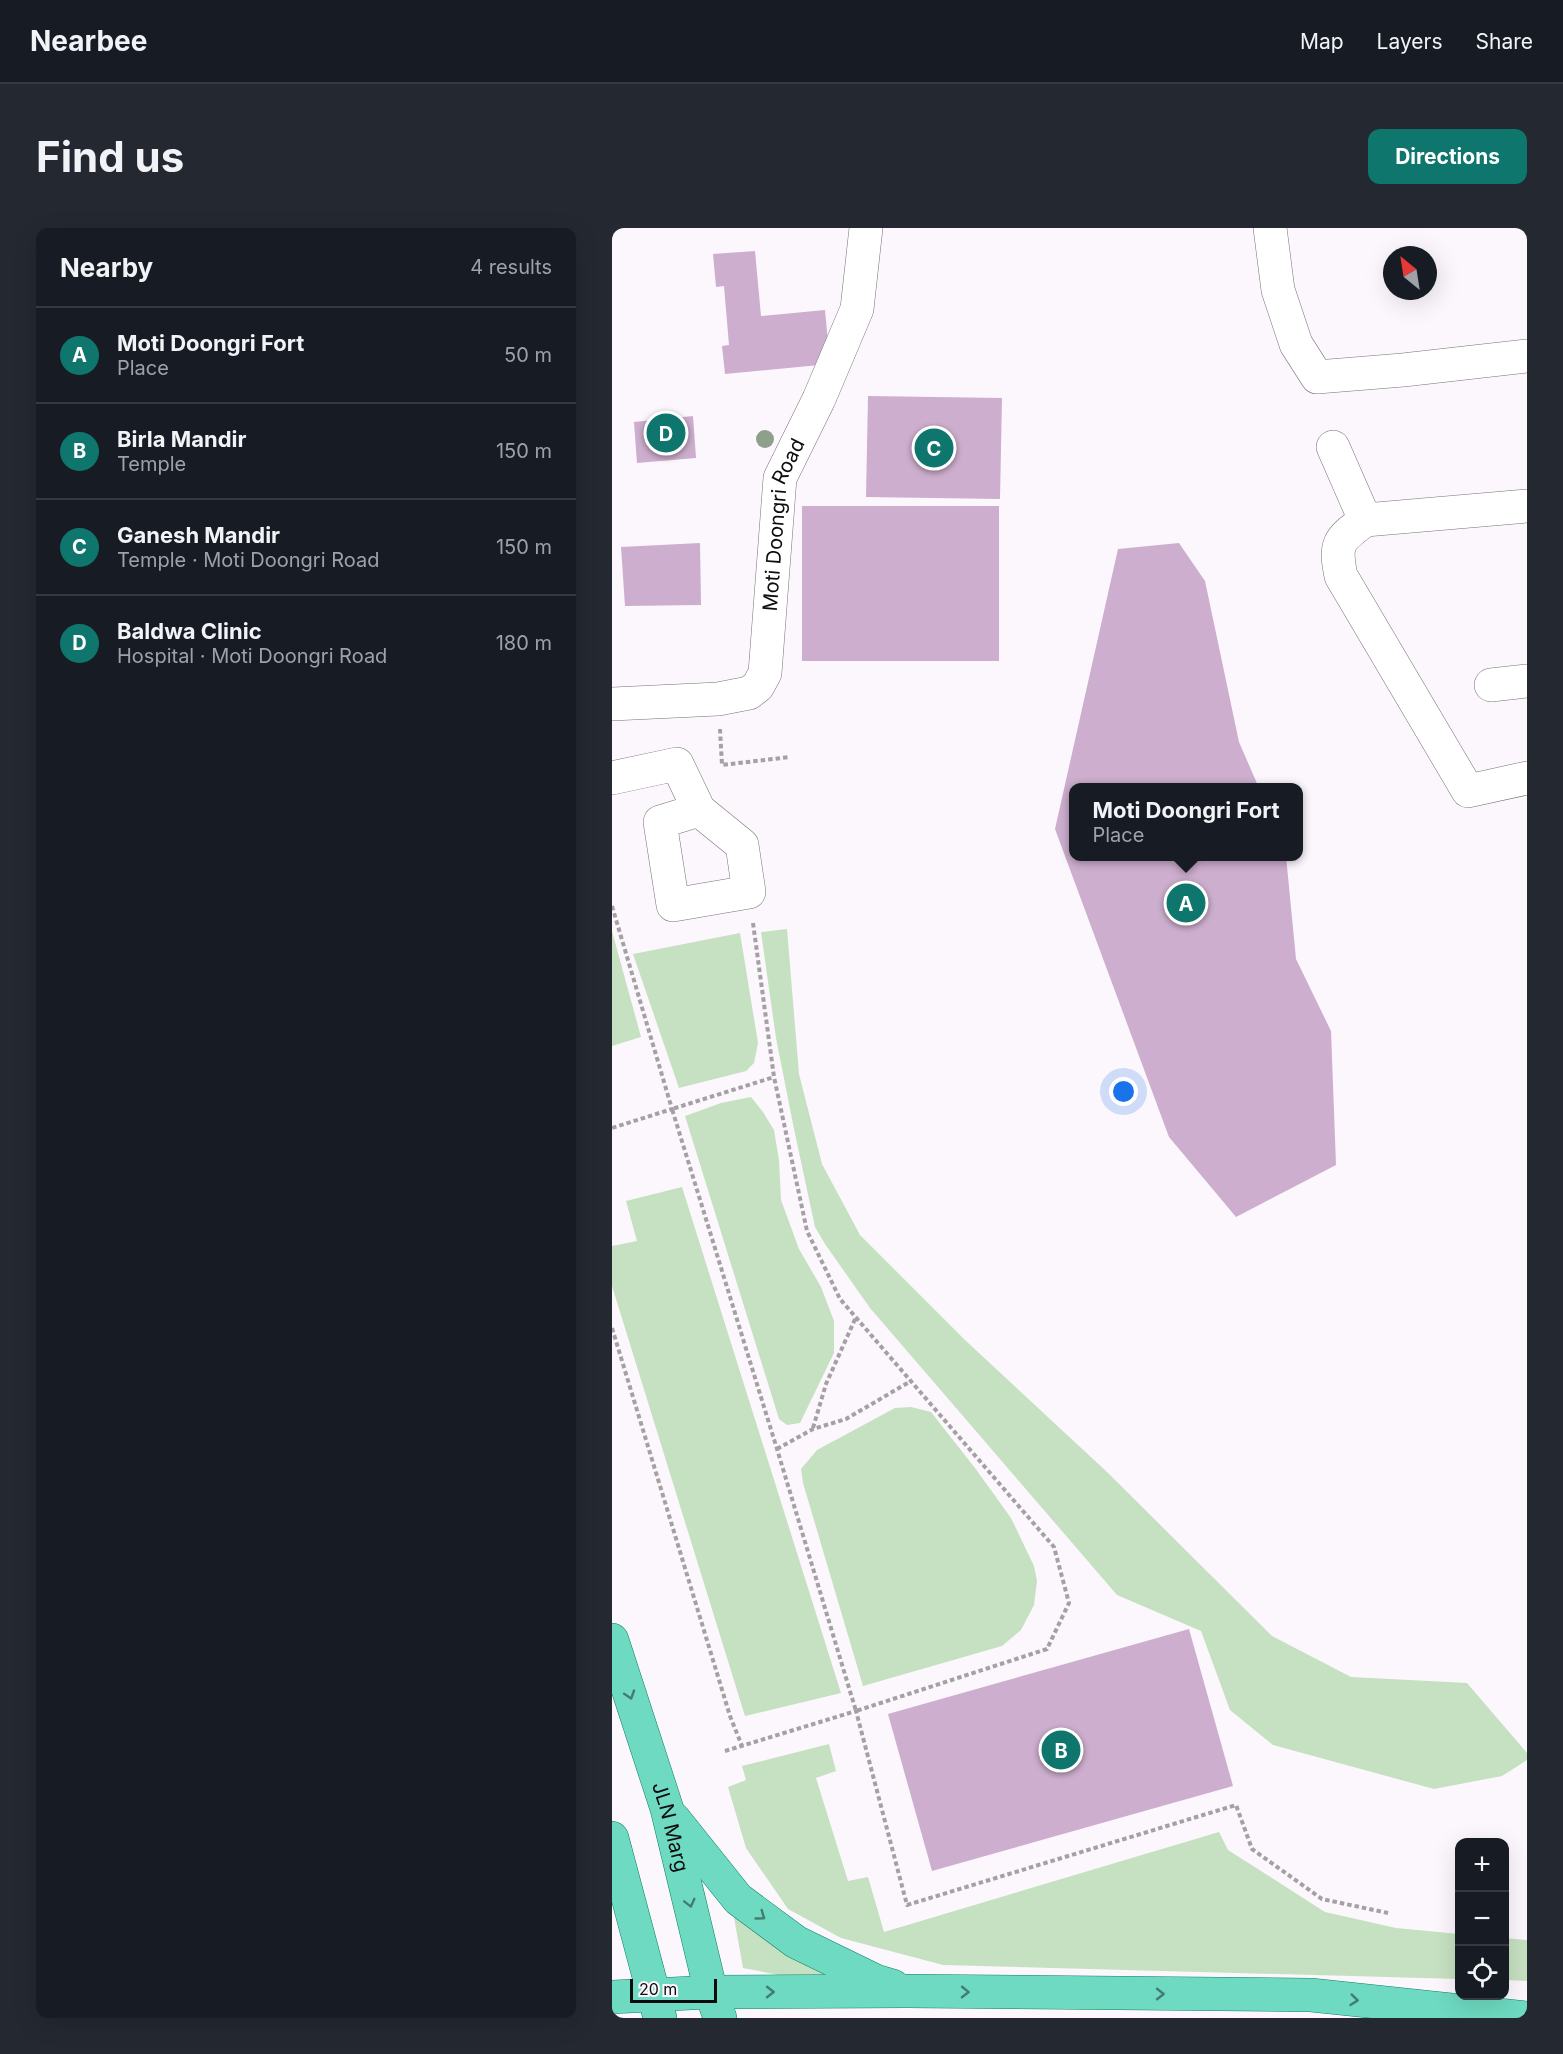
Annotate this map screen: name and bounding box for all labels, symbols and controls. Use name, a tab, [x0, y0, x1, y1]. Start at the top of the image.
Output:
text: Nearbee	[30, 24, 147, 58]
text: Map	[1300, 29, 1344, 54]
text: Layers	[1377, 29, 1443, 54]
text: Share	[1476, 29, 1533, 54]
button: Directions	[1368, 129, 1527, 184]
text: Find us	[36, 131, 184, 182]
north arrow	[1383, 246, 1437, 300]
text: Nearby	[60, 252, 153, 283]
text: 4 results	[470, 255, 552, 279]
text: Moti Doongri Fort	[117, 330, 304, 356]
text: A	[72, 343, 87, 367]
text: 50 m	[504, 343, 552, 367]
text: Place	[117, 356, 169, 380]
pin: D	[646, 410, 686, 456]
text: Birla Mandir	[117, 426, 247, 452]
pin: C	[914, 426, 954, 470]
street label: Moti Doongri Road	[758, 434, 810, 612]
text: B	[73, 439, 86, 463]
text: 150 m	[496, 439, 552, 463]
text: Temple	[117, 452, 186, 476]
text: Ganesh Mandir	[117, 522, 280, 548]
text: C	[72, 535, 87, 559]
text: 150 m	[496, 535, 552, 559]
text: Temple · Moti Doongri Road	[117, 548, 379, 572]
text: Baldwa Clinic	[117, 618, 262, 644]
text: D	[72, 631, 87, 655]
text: 180 m	[496, 631, 552, 655]
text: Hospital · Moti Doongri Road	[117, 644, 387, 668]
popup	[1069, 783, 1303, 861]
text: Moti Doongri Fort	[1092, 797, 1280, 823]
text: Place	[1092, 823, 1144, 847]
pin: A	[1166, 880, 1206, 926]
your location	[1109, 1077, 1138, 1106]
one-way arrow	[623, 1689, 635, 1700]
pin: B	[1042, 1728, 1080, 1772]
street label: JLN Marg	[647, 1779, 694, 1874]
map controls	[1455, 1838, 1509, 2000]
button: +	[1455, 1838, 1509, 1892]
button: −	[1455, 1892, 1509, 1946]
one-way arrow	[682, 1898, 695, 1908]
one-way arrow	[754, 1909, 765, 1920]
button: locate	[1455, 1946, 1509, 2000]
scale bar	[630, 1976, 717, 2004]
text: 20 m	[639, 1979, 677, 1999]
one-way arrow	[765, 1986, 774, 1998]
one-way arrow	[960, 1986, 969, 1998]
one-way arrow	[1155, 1988, 1164, 2000]
one-way arrow	[1350, 1993, 1359, 2006]

